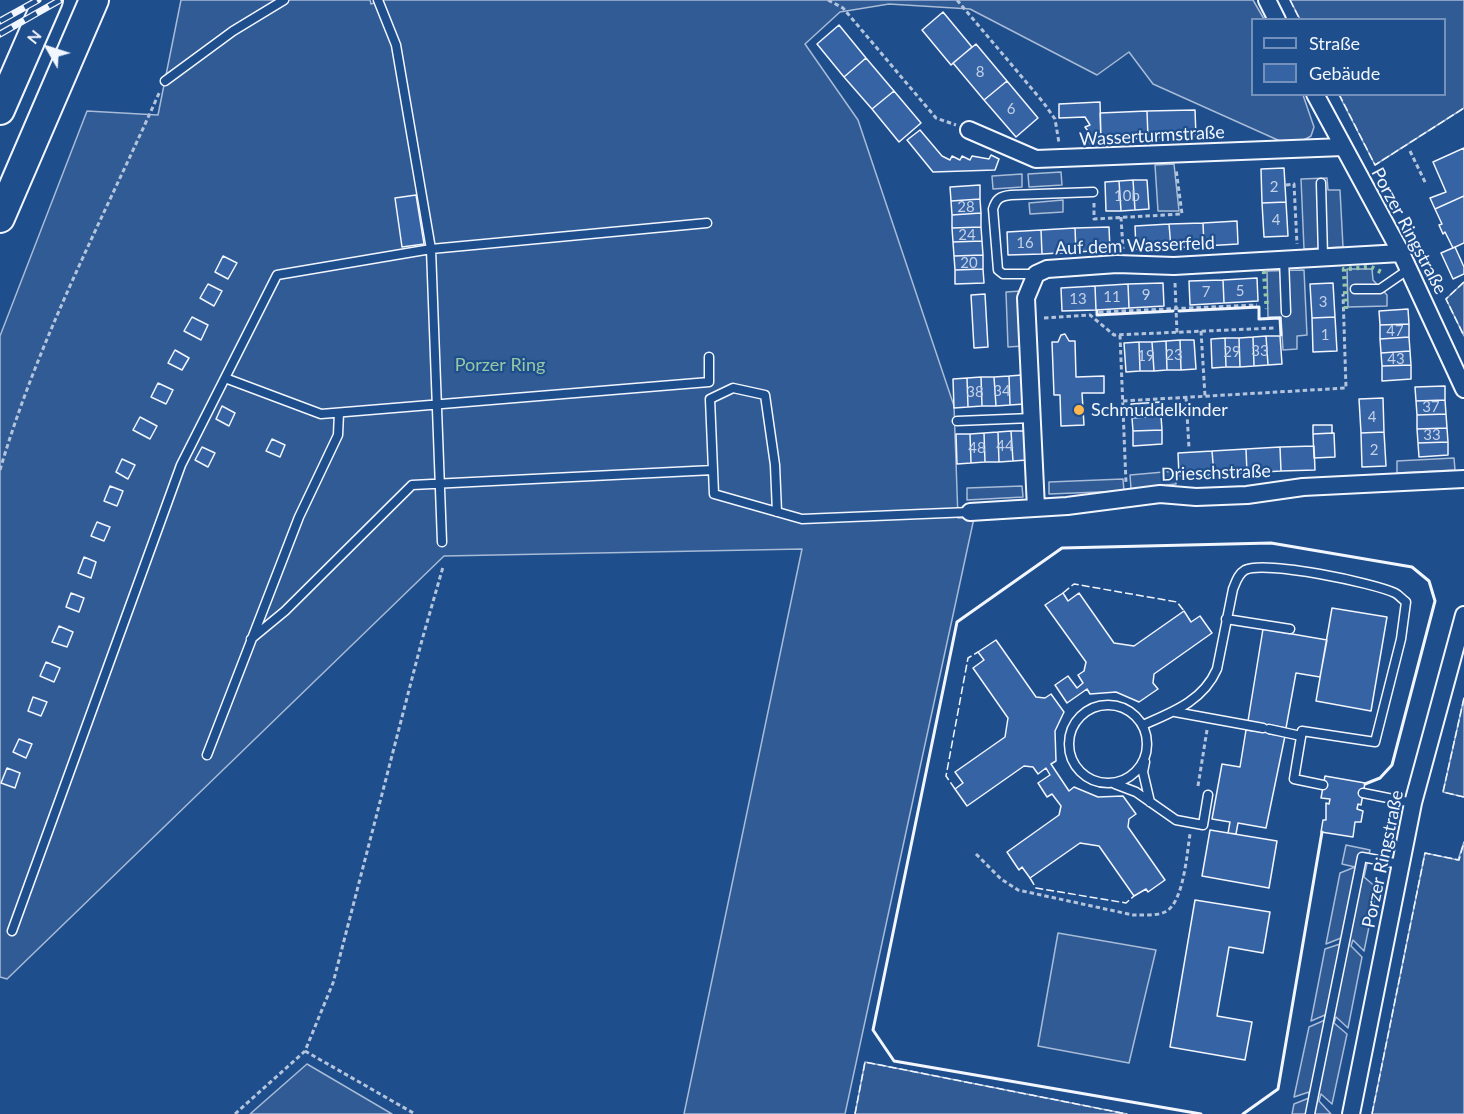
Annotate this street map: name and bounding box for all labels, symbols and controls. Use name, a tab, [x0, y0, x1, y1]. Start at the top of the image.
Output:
north arrow	[18, 18, 78, 78]
legend	[1251, 18, 1446, 96]
text: N	[22, 26, 45, 47]
text: Straße	[1309, 32, 1360, 54]
text: Gebäude	[1309, 62, 1380, 84]
house number: 8	[976, 63, 984, 81]
house number: 6	[1007, 100, 1015, 118]
street label: Wasserturmstraße	[1079, 121, 1225, 151]
street label: Porzer Ringstraße	[1367, 164, 1451, 298]
house number: 2	[1270, 178, 1278, 196]
house number: 10b	[1114, 187, 1140, 205]
house number: 28	[957, 198, 975, 216]
house number: 4	[1272, 211, 1280, 229]
house number: 24	[958, 226, 976, 244]
street label: Auf dem Wasserfeld	[1055, 232, 1215, 260]
house number: 16	[1016, 234, 1034, 252]
house number: 20	[960, 254, 978, 272]
house number: 5	[1236, 282, 1244, 300]
house number: 7	[1202, 283, 1210, 301]
house number: 9	[1142, 286, 1150, 304]
house number: 11	[1103, 288, 1121, 306]
house number: 13	[1069, 290, 1087, 308]
house number: 3	[1319, 293, 1327, 311]
house number: 47	[1386, 322, 1404, 340]
house number: 1	[1321, 326, 1329, 344]
house number: 33	[1251, 342, 1269, 360]
house number: 29	[1223, 343, 1241, 361]
house number: 23	[1165, 346, 1183, 364]
house number: 19	[1137, 347, 1155, 365]
house number: 43	[1387, 350, 1405, 368]
park label: Porzer Ring	[455, 354, 545, 376]
house number: 34	[993, 382, 1011, 400]
house number: 38	[966, 383, 984, 401]
house number: 37	[1422, 398, 1440, 416]
place label: Schmuddelkinder	[1091, 399, 1228, 421]
marker: Schmuddelkinder	[1072, 403, 1086, 417]
house number: 4	[1368, 408, 1376, 426]
house number: 33	[1423, 426, 1441, 444]
house number: 44	[996, 437, 1014, 455]
house number: 48	[968, 439, 986, 457]
house number: 2	[1370, 441, 1378, 459]
street label: Drieschstraße	[1161, 460, 1271, 486]
street label: Porzer Ringstraße	[1358, 788, 1408, 930]

